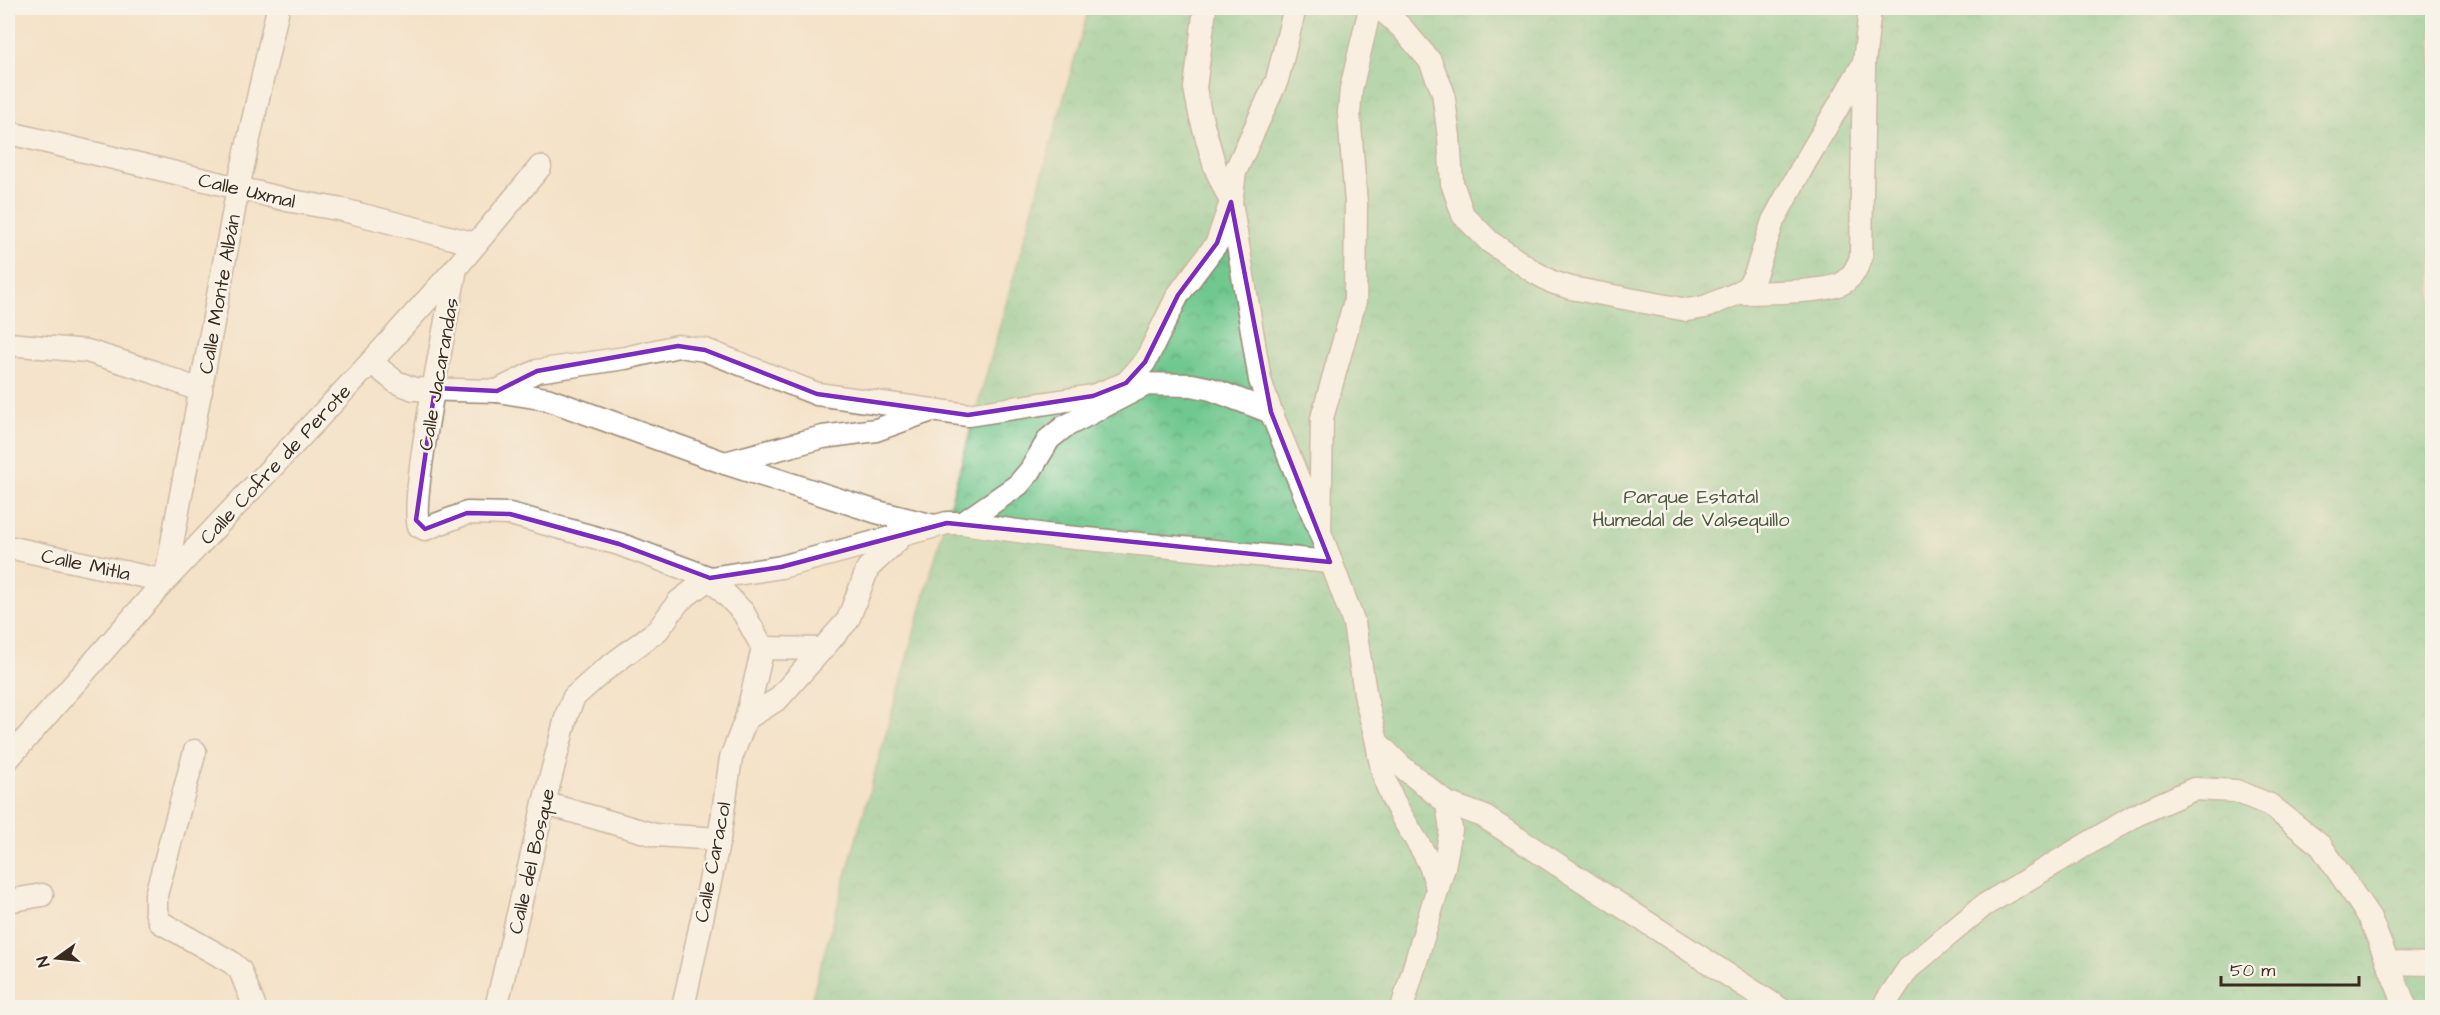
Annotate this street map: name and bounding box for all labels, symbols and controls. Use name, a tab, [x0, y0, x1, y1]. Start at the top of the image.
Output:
street label: Calle Uxmal	[195, 166, 298, 216]
street label: Calle Monte Albán	[192, 212, 248, 376]
street label: Calle Jacarandas	[412, 296, 466, 453]
street label: Calle Cofre de Perote	[194, 378, 358, 551]
park label: Parque Estatal Humedal de Valsequillo	[1592, 483, 1790, 534]
street label: Calle Mitla	[39, 542, 133, 588]
street label: Calle del Bosque	[502, 786, 562, 937]
street label: Calle Caracol	[688, 800, 738, 925]
north arrow	[27, 928, 87, 988]
scale bar	[2221, 949, 2359, 987]
text: N	[32, 954, 55, 969]
text: 50 m	[2230, 958, 2275, 983]

